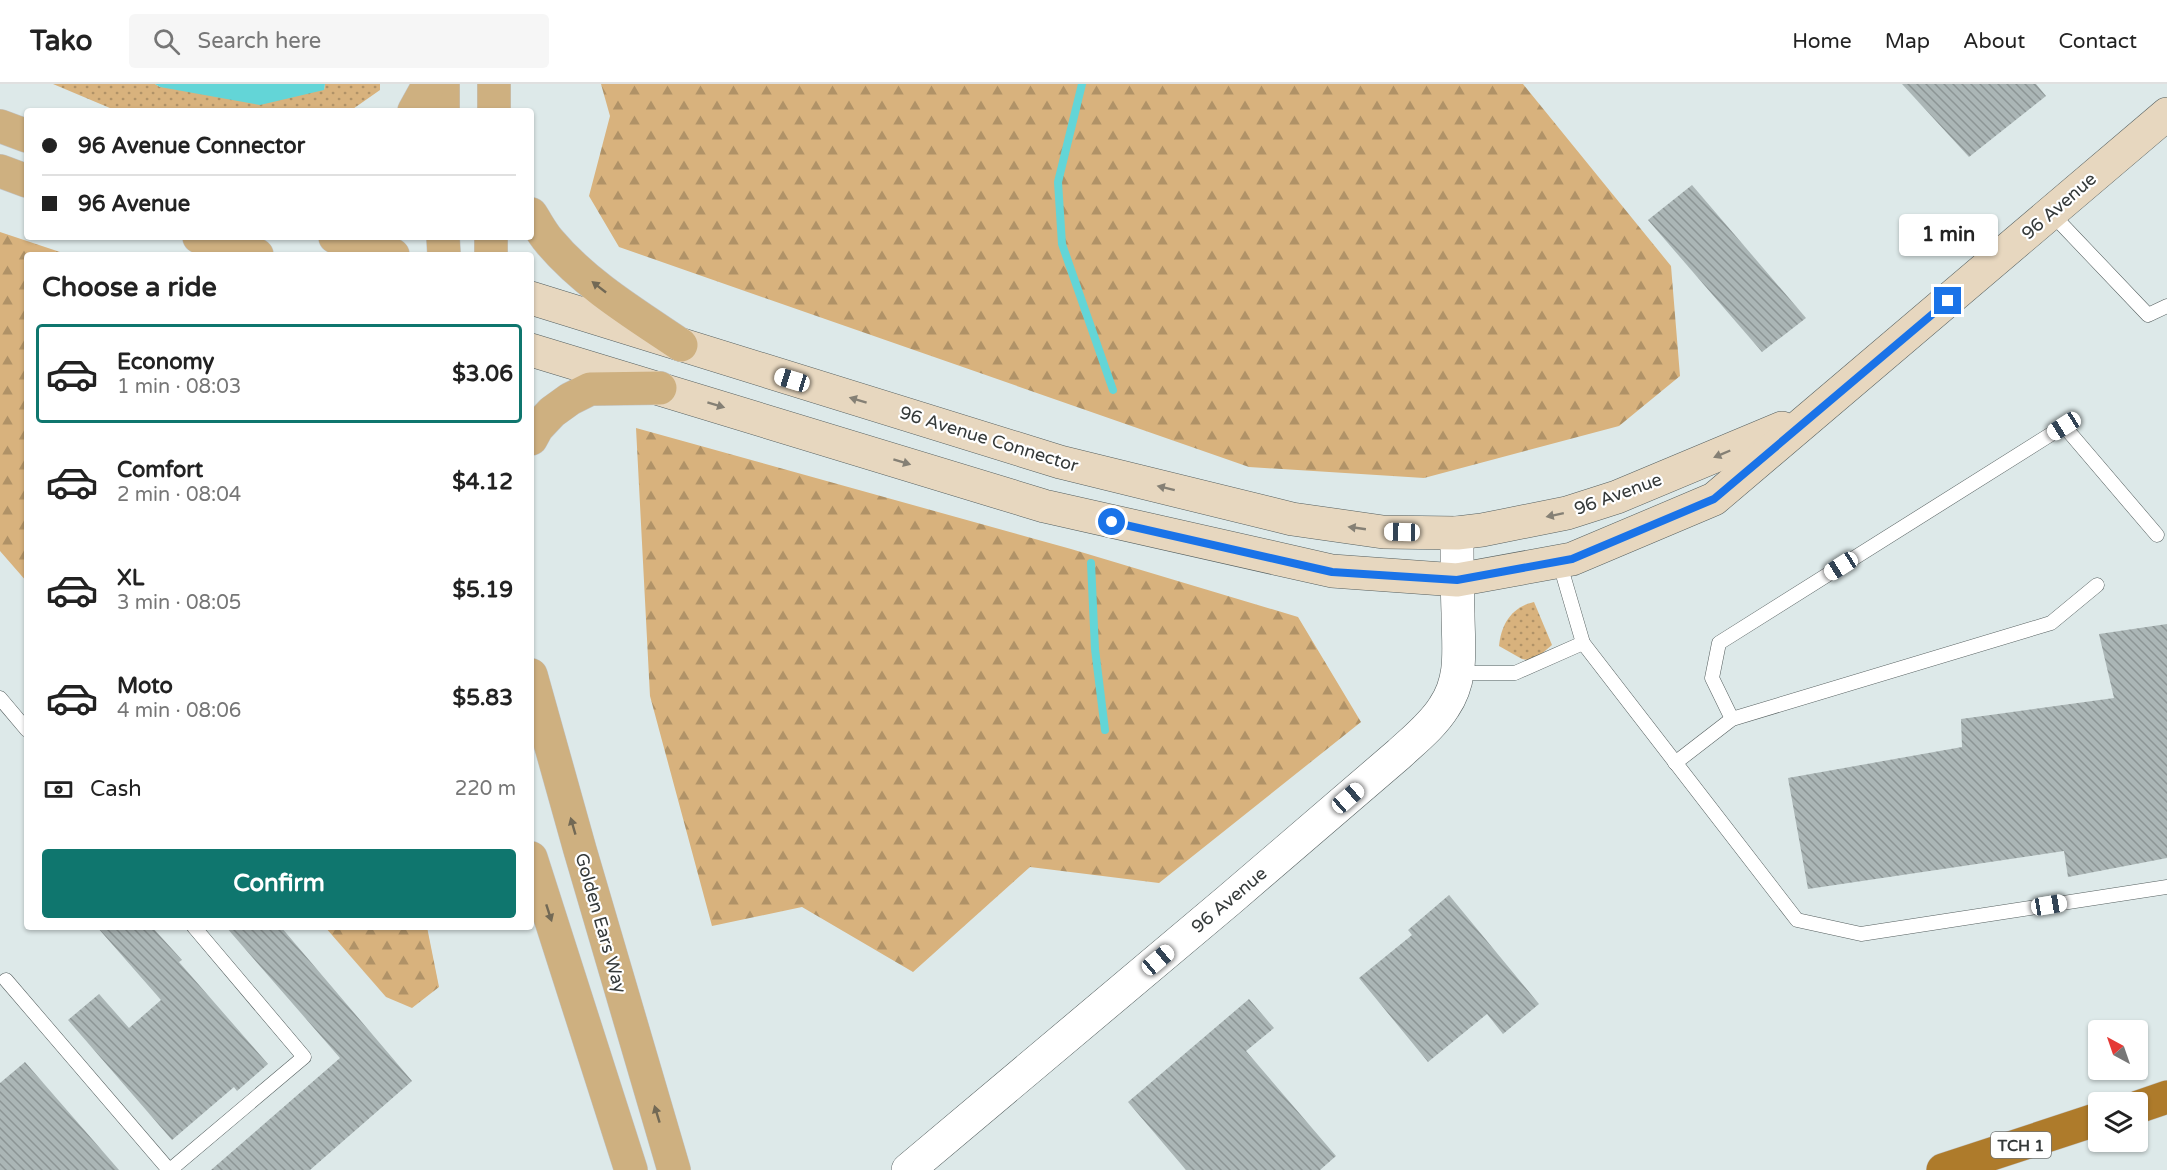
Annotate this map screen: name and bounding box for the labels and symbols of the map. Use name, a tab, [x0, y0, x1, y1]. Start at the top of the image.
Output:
street label: 96 Avenue	[2017, 168, 2101, 244]
callout: 1 min	[1898, 214, 1998, 256]
one-way arrow	[591, 280, 607, 293]
route end	[1934, 287, 1961, 314]
car	[772, 366, 812, 394]
one-way arrow	[849, 395, 867, 404]
one-way arrow	[707, 401, 725, 410]
street label: 96 Avenue Connector	[897, 401, 1081, 477]
car	[2044, 409, 2084, 443]
one-way arrow	[1713, 449, 1731, 459]
one-way arrow	[893, 458, 911, 468]
street label: 96 Avenue	[1571, 468, 1665, 520]
one-way arrow	[1157, 483, 1175, 493]
route start	[1098, 508, 1125, 535]
one-way arrow	[1545, 511, 1564, 520]
car	[1384, 523, 1420, 541]
one-way arrow	[1347, 524, 1366, 533]
car	[1821, 549, 1861, 583]
car	[1329, 779, 1367, 817]
one-way arrow	[568, 817, 577, 835]
street label: Golden Ears Way	[570, 850, 632, 996]
street label: 96 Avenue	[1187, 862, 1271, 938]
car	[2030, 893, 2068, 917]
one-way arrow	[545, 904, 554, 922]
car	[1138, 942, 1178, 978]
north arrow	[2088, 1020, 2148, 1080]
one-way arrow	[652, 1105, 661, 1123]
road number: TCH 1	[1991, 1132, 2051, 1158]

